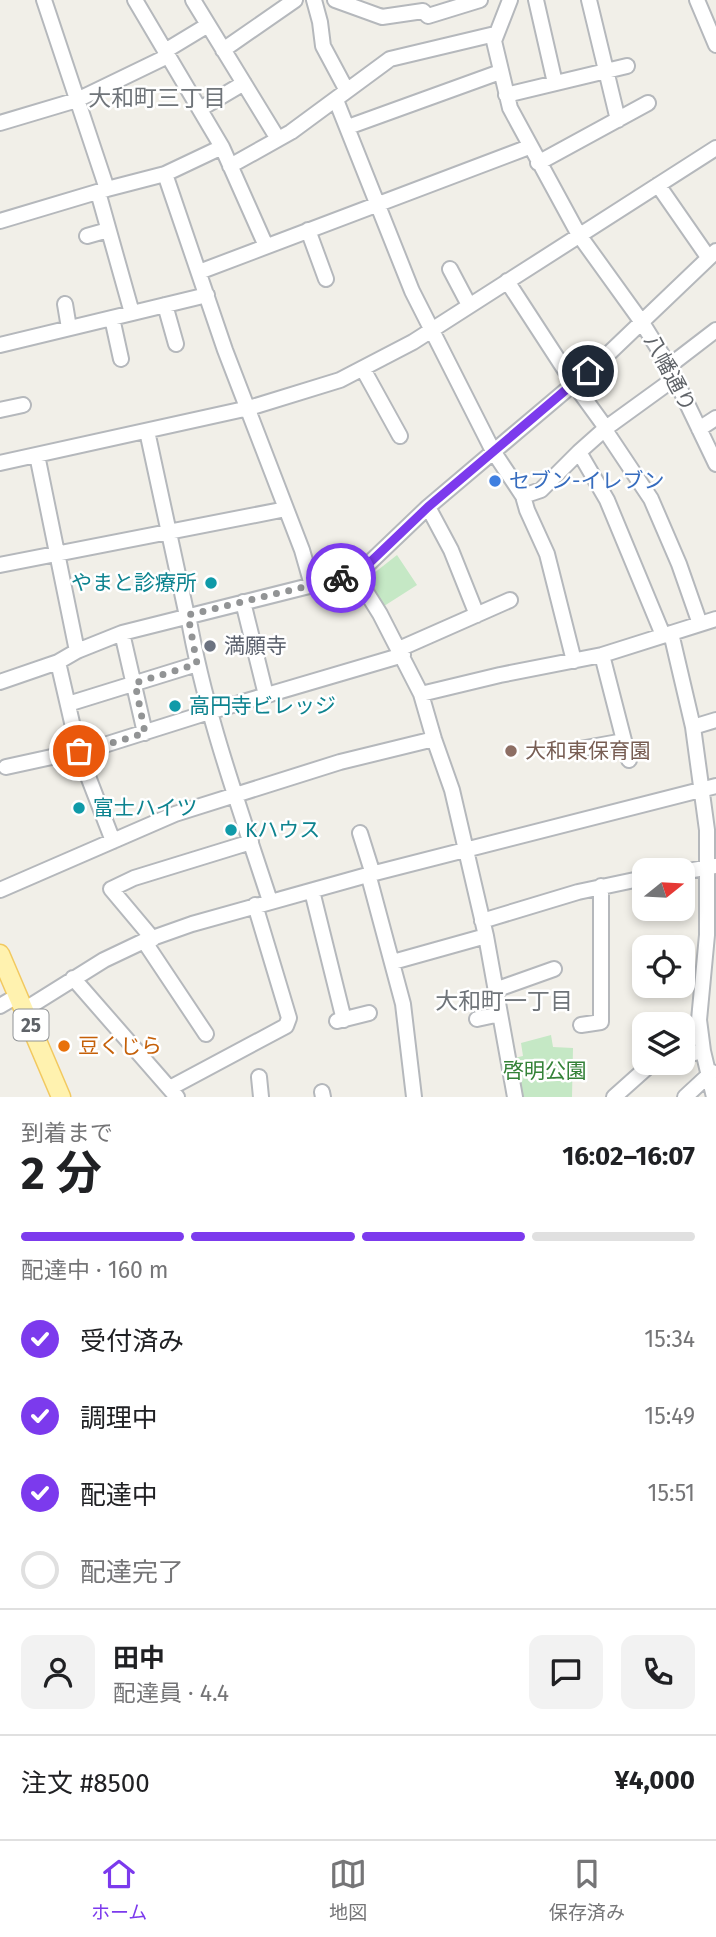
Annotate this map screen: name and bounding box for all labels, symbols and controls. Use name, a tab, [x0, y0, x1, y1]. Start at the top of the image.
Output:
district label: 大和町三丁目	[88, 84, 226, 112]
street label: 八幡通り	[639, 330, 701, 416]
pin	[558, 341, 618, 401]
icon: home	[569, 352, 607, 390]
place label: セブン-イレブン	[509, 468, 664, 494]
marker: セブン-イレブン	[487, 473, 503, 489]
courier	[306, 543, 376, 613]
icon: bike	[322, 559, 360, 597]
place label: やまと診療所	[71, 570, 197, 596]
marker: やまと診療所	[203, 575, 219, 591]
place label: 満願寺	[224, 633, 287, 659]
marker: 満願寺	[202, 638, 218, 654]
place label: 高円寺ビレッジ	[189, 693, 336, 719]
marker: 高円寺ビレッジ	[167, 698, 183, 714]
pin	[49, 721, 109, 781]
icon: bag	[60, 732, 98, 770]
place label: 大和東保育園	[525, 738, 651, 764]
marker: 大和東保育園	[503, 743, 519, 759]
place label: 富士ハイツ	[93, 795, 198, 821]
marker: 富士ハイツ	[71, 800, 87, 816]
place label: Kハウス	[245, 817, 320, 843]
marker: Kハウス	[223, 822, 239, 838]
north arrow	[632, 858, 695, 920]
map controls	[632, 858, 695, 1075]
button: locate	[632, 935, 695, 998]
district label: 大和町一丁目	[435, 987, 573, 1015]
road number: 25	[14, 1009, 48, 1040]
button: layers	[632, 1012, 695, 1075]
place label: 豆くじら	[78, 1033, 162, 1059]
marker: 豆くじら	[56, 1038, 72, 1054]
park label: 啓明公園	[503, 1058, 587, 1084]
text: 到着まで	[21, 1119, 113, 1147]
text: 16:02–16:07	[562, 1141, 695, 1172]
text: 2 分	[21, 1146, 102, 1201]
text: 配達中 · 160 m	[21, 1256, 169, 1284]
icon: check	[21, 1320, 59, 1358]
text: 15:34	[644, 1325, 695, 1353]
text: 受付済み	[80, 1326, 184, 1357]
icon: check	[21, 1397, 59, 1435]
text: 15:49	[644, 1402, 695, 1430]
text: 調理中	[80, 1403, 158, 1434]
icon: check	[21, 1474, 59, 1512]
text: 15:51	[648, 1479, 695, 1507]
text: 配達中	[80, 1480, 158, 1511]
text: 配達完了	[80, 1557, 184, 1588]
button: person	[21, 1635, 95, 1709]
button: chat	[529, 1635, 603, 1709]
button: phone	[621, 1635, 695, 1709]
text: 田中	[113, 1643, 165, 1674]
text: 配達員 · 4.4	[113, 1679, 229, 1707]
text: ¥4,000	[615, 1765, 695, 1796]
text: 注文 #8500	[21, 1768, 150, 1799]
tab: ホーム	[91, 1855, 147, 1924]
tab: 地図	[329, 1855, 367, 1924]
tab: 保存済み	[549, 1855, 625, 1924]

